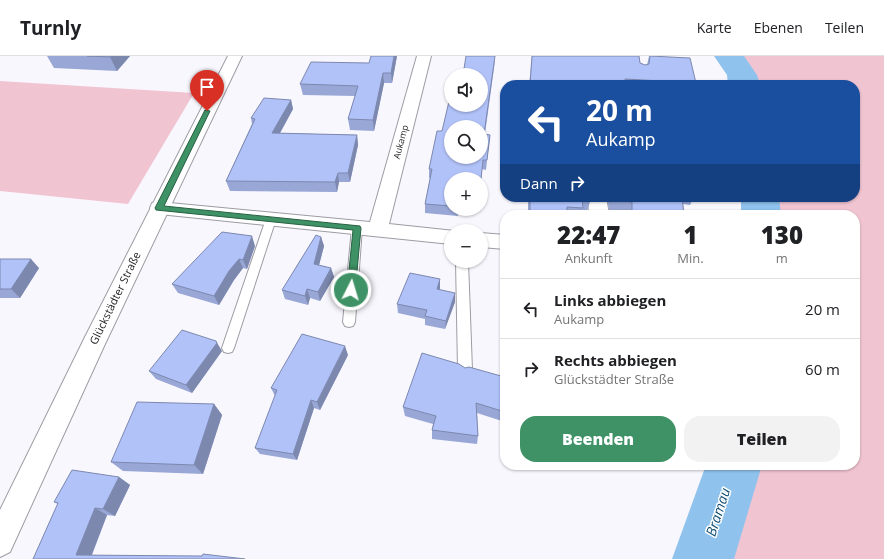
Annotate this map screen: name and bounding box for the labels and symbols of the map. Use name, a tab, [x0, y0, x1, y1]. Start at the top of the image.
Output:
pin	[190, 70, 224, 111]
street label: Aukamp	[390, 123, 411, 160]
street label: Glückstädter Straße	[86, 249, 144, 347]
position arrow	[330, 269, 372, 311]
water label: Bramau	[701, 485, 734, 539]

